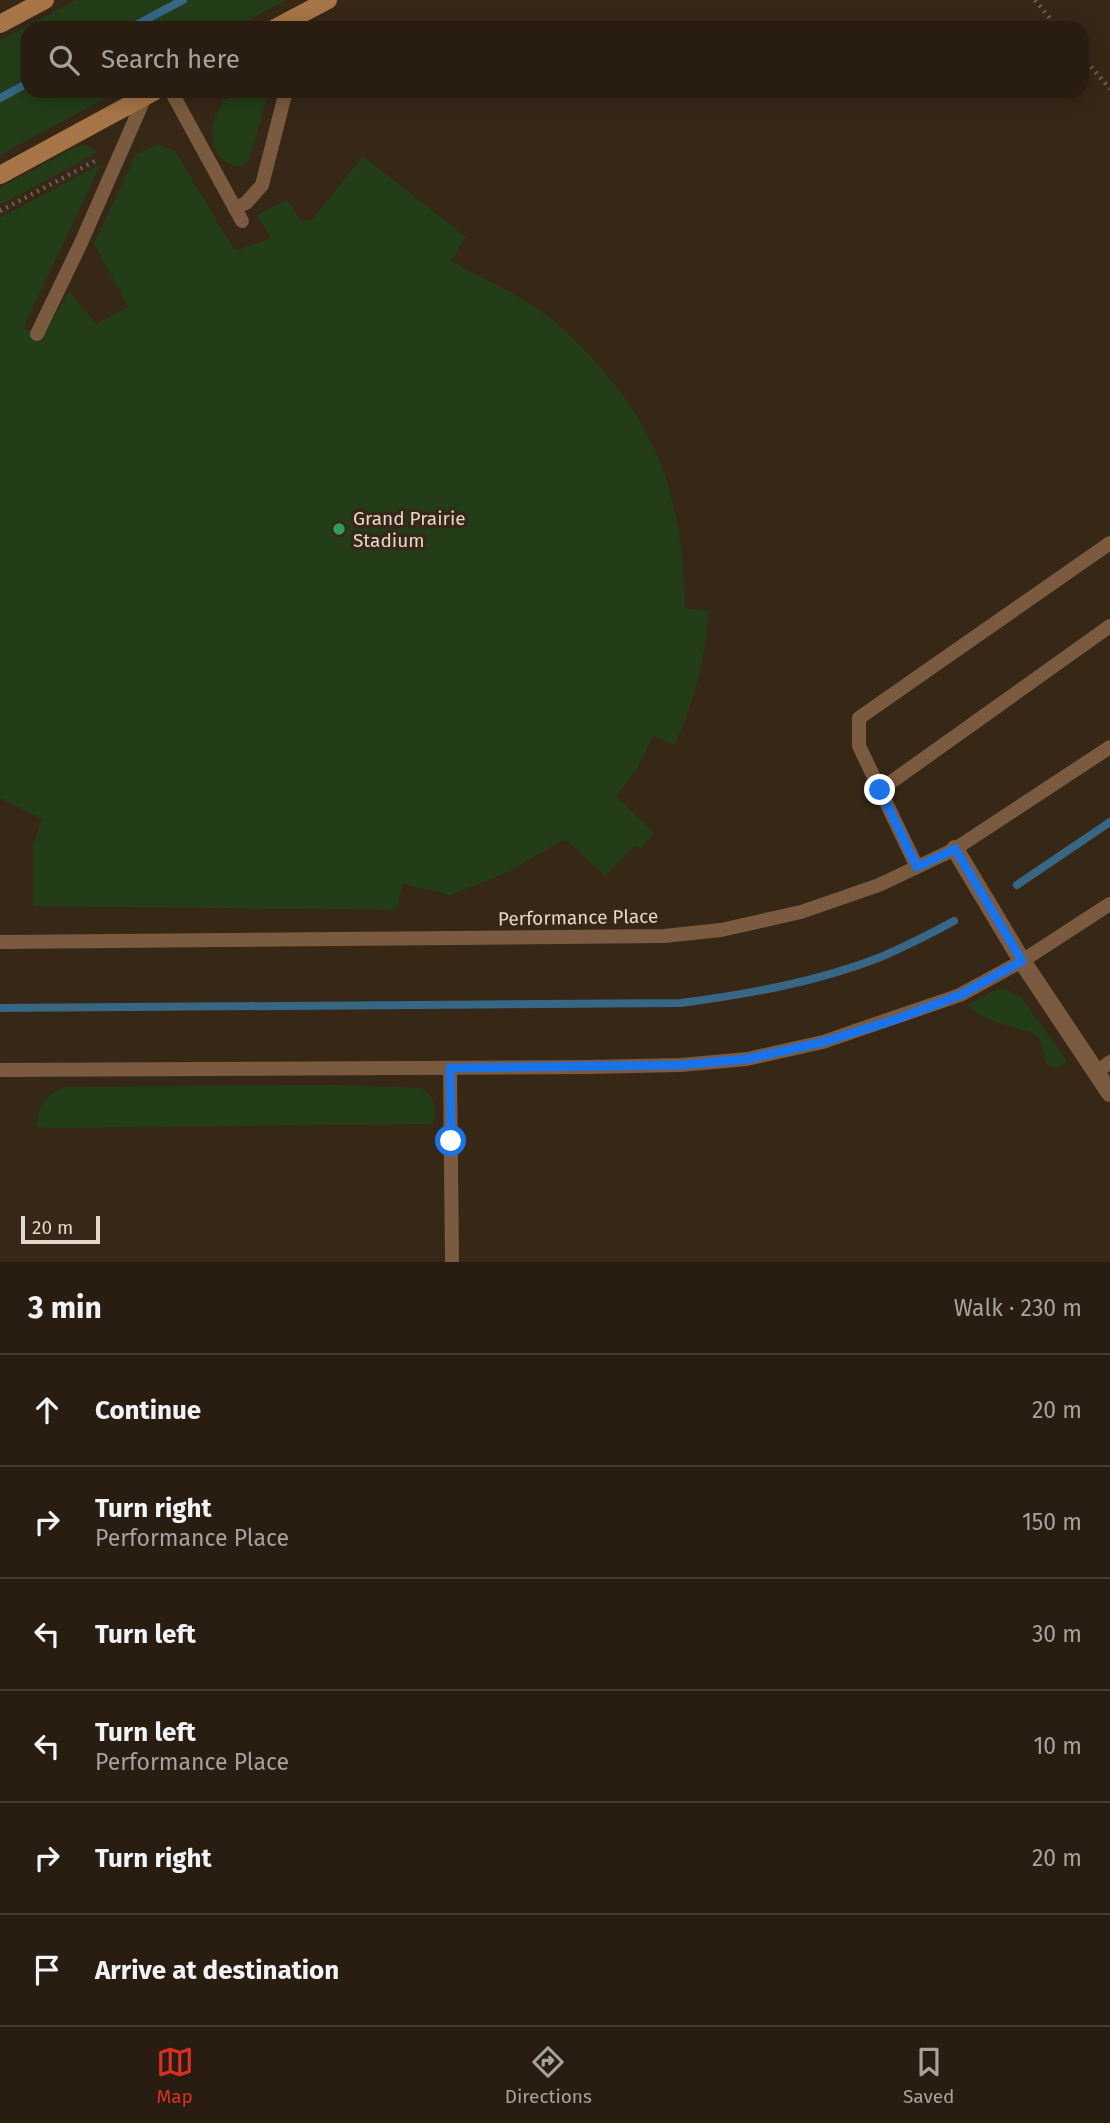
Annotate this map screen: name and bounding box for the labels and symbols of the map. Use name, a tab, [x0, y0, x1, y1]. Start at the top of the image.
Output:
place label: Grand Prairie Stadium	[353, 507, 466, 552]
marker: Grand Prairie Stadium	[331, 521, 347, 537]
route end	[864, 774, 895, 805]
street label: Performance Place	[498, 905, 658, 930]
route start	[435, 1125, 466, 1156]
scale bar	[21, 1213, 100, 1245]

